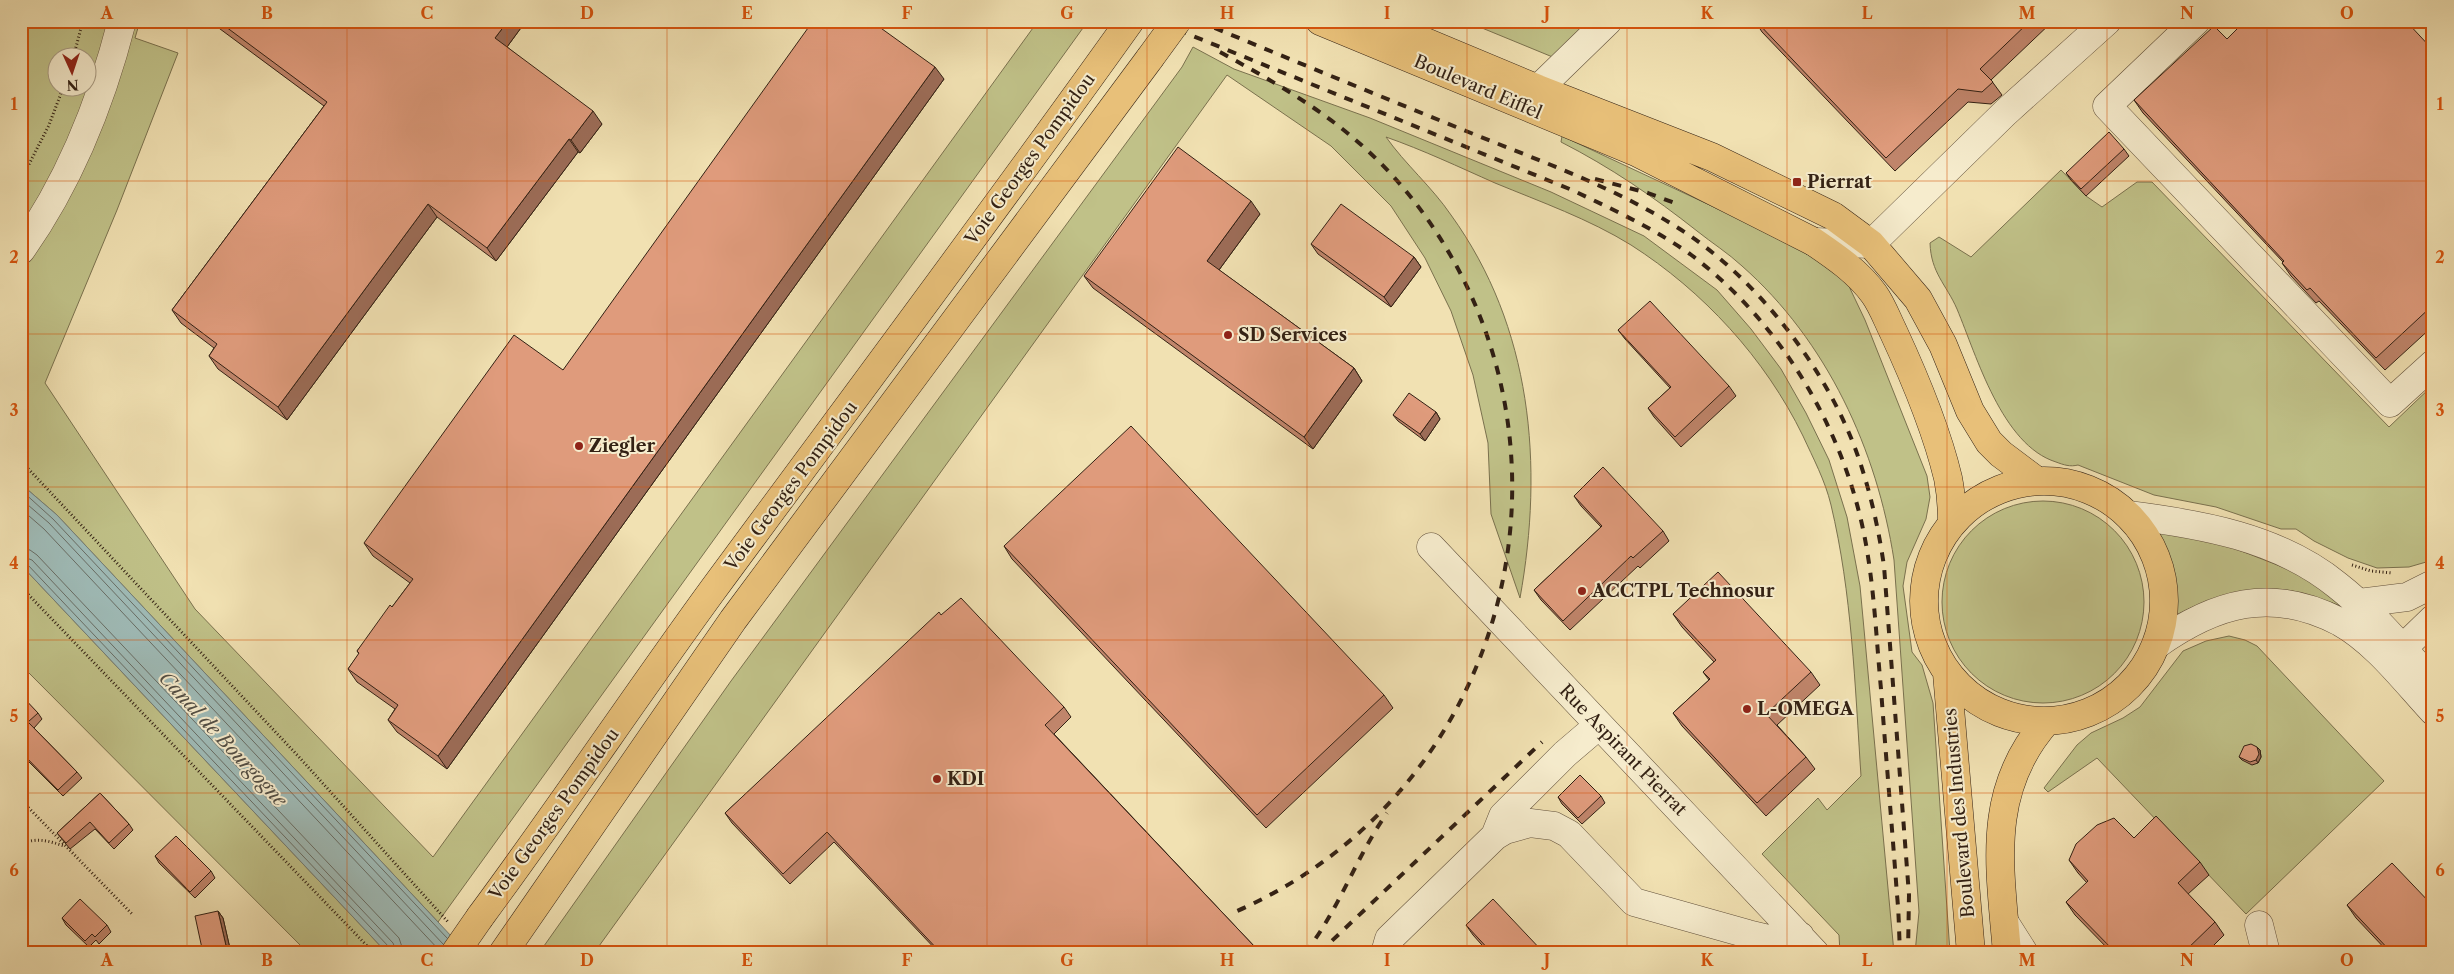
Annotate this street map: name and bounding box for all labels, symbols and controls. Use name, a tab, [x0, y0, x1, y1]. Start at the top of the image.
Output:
text: A	[100, 3, 114, 23]
text: B	[261, 3, 273, 23]
text: C	[421, 3, 433, 23]
text: D	[580, 3, 594, 23]
text: E	[741, 3, 753, 23]
text: F	[902, 3, 913, 23]
text: G	[1060, 3, 1074, 23]
text: H	[1220, 3, 1234, 23]
text: I	[1384, 3, 1391, 23]
text: J	[1541, 3, 1550, 23]
text: K	[1701, 3, 1715, 23]
text: L	[1861, 3, 1873, 23]
text: M	[2019, 3, 2036, 23]
text: N	[2180, 3, 2194, 23]
text: O	[2340, 3, 2354, 23]
north arrow	[48, 48, 98, 98]
street label: Boulevard Eiffel	[1411, 50, 1545, 124]
street label: Voie Georges Pompidou	[960, 69, 1100, 250]
text: N	[66, 76, 79, 94]
text: 1	[10, 94, 18, 114]
text: 1	[2436, 94, 2444, 114]
place label: Pierrat	[1807, 171, 1872, 193]
marker: Pierrat	[1791, 176, 1803, 188]
text: 2	[9, 247, 19, 267]
text: 2	[2435, 247, 2445, 267]
place label: SD Services	[1238, 324, 1347, 346]
marker: SD Services	[1222, 329, 1234, 341]
street label: Voie Georges Pompidou	[719, 397, 862, 576]
text: 3	[9, 400, 19, 420]
text: 3	[2435, 400, 2445, 420]
place label: Ziegler	[589, 435, 656, 457]
marker: Ziegler	[573, 440, 585, 452]
text: 4	[9, 553, 19, 573]
text: 4	[2435, 553, 2445, 573]
place label: ACCTPL Technosur	[1591, 580, 1775, 602]
marker: ACCTPL Technosur	[1576, 585, 1588, 597]
water label: Canal de Bourgogne	[154, 667, 292, 812]
street label: Rue Aspirant Pierrat	[1555, 680, 1692, 821]
place label: L-OMEGA	[1757, 698, 1855, 720]
marker: L-OMEGA	[1741, 703, 1753, 715]
text: 5	[10, 706, 19, 726]
text: 5	[2436, 706, 2445, 726]
street label: Boulevard des Industries	[1939, 707, 1979, 919]
street label: Voie Georges Pompidou	[484, 724, 624, 905]
place label: KDI	[947, 768, 984, 790]
marker: KDI	[931, 773, 943, 785]
text: 6	[9, 860, 19, 880]
text: 6	[2435, 860, 2445, 880]
text: A	[100, 950, 114, 970]
text: B	[261, 950, 273, 970]
text: C	[421, 950, 433, 970]
text: D	[580, 950, 594, 970]
text: E	[741, 950, 753, 970]
text: F	[902, 950, 913, 970]
text: G	[1060, 950, 1074, 970]
text: H	[1220, 950, 1234, 970]
text: I	[1384, 950, 1391, 970]
text: J	[1541, 950, 1550, 970]
text: K	[1701, 950, 1715, 970]
text: L	[1861, 950, 1873, 970]
text: M	[2019, 950, 2036, 970]
text: N	[2180, 950, 2194, 970]
text: O	[2340, 950, 2354, 970]

